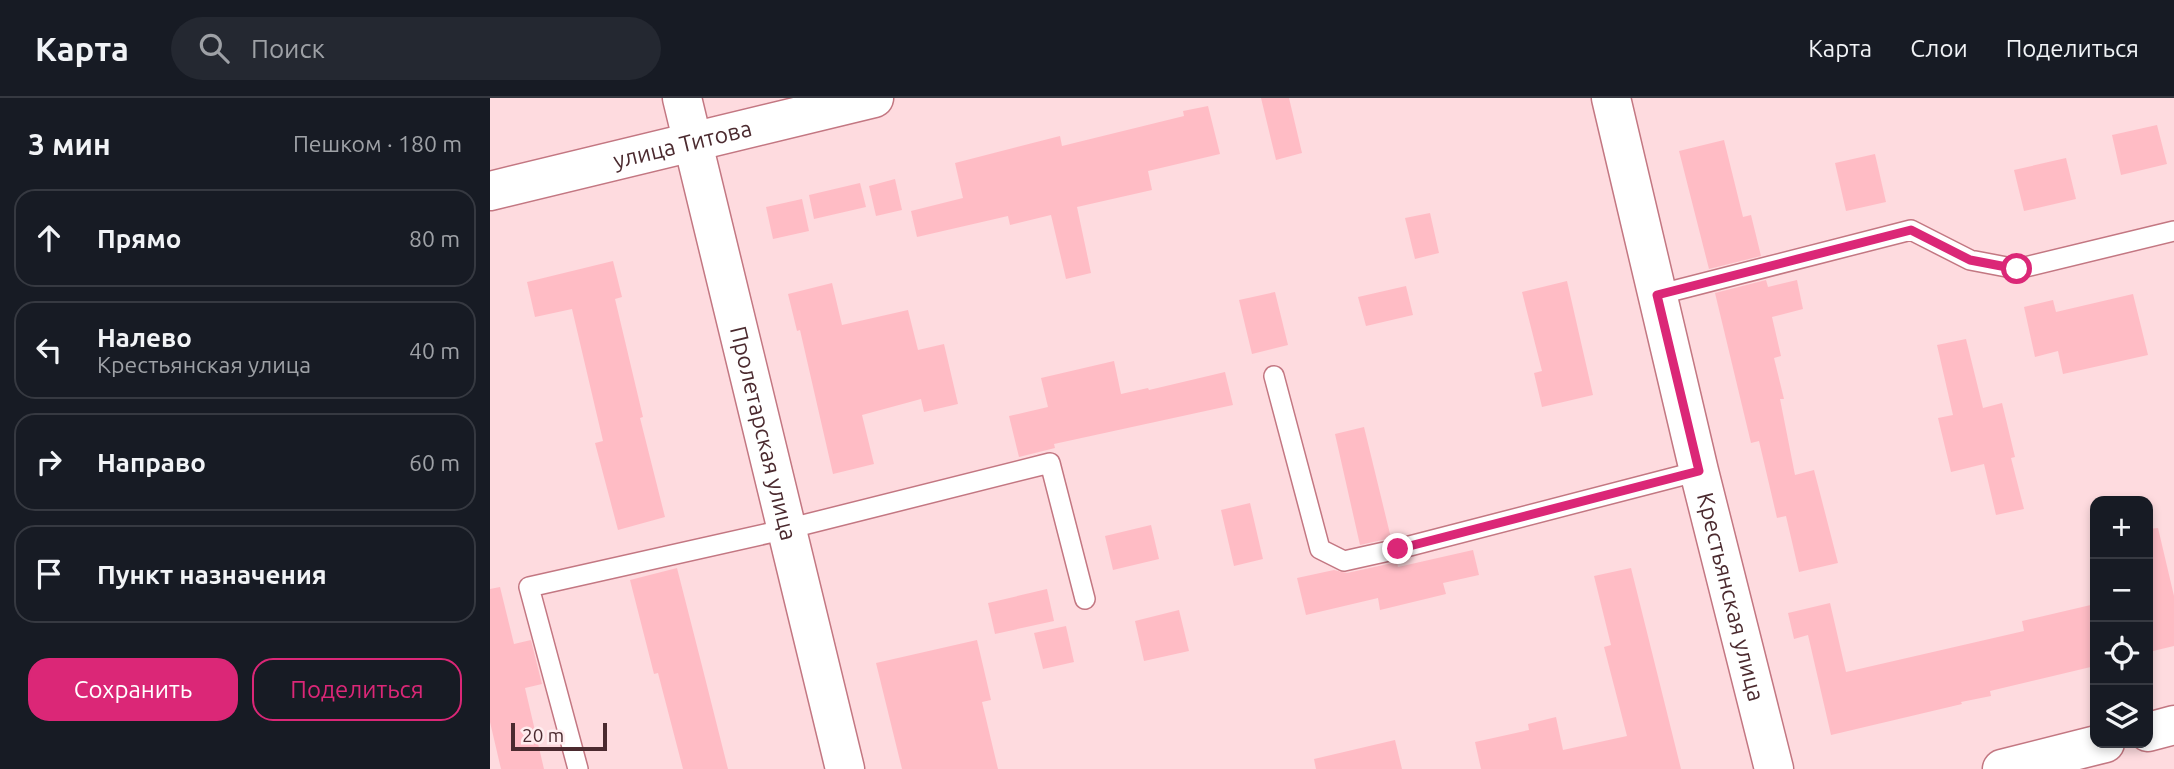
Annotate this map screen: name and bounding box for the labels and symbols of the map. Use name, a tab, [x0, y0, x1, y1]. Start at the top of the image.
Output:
street label: улица Титова	[611, 115, 754, 173]
route start	[2001, 253, 2032, 284]
street label: Пролетарская улица	[726, 324, 802, 543]
street label: Крестьянская улица	[1693, 490, 1769, 704]
route end	[1382, 533, 1413, 564]
scale bar	[511, 720, 607, 752]

